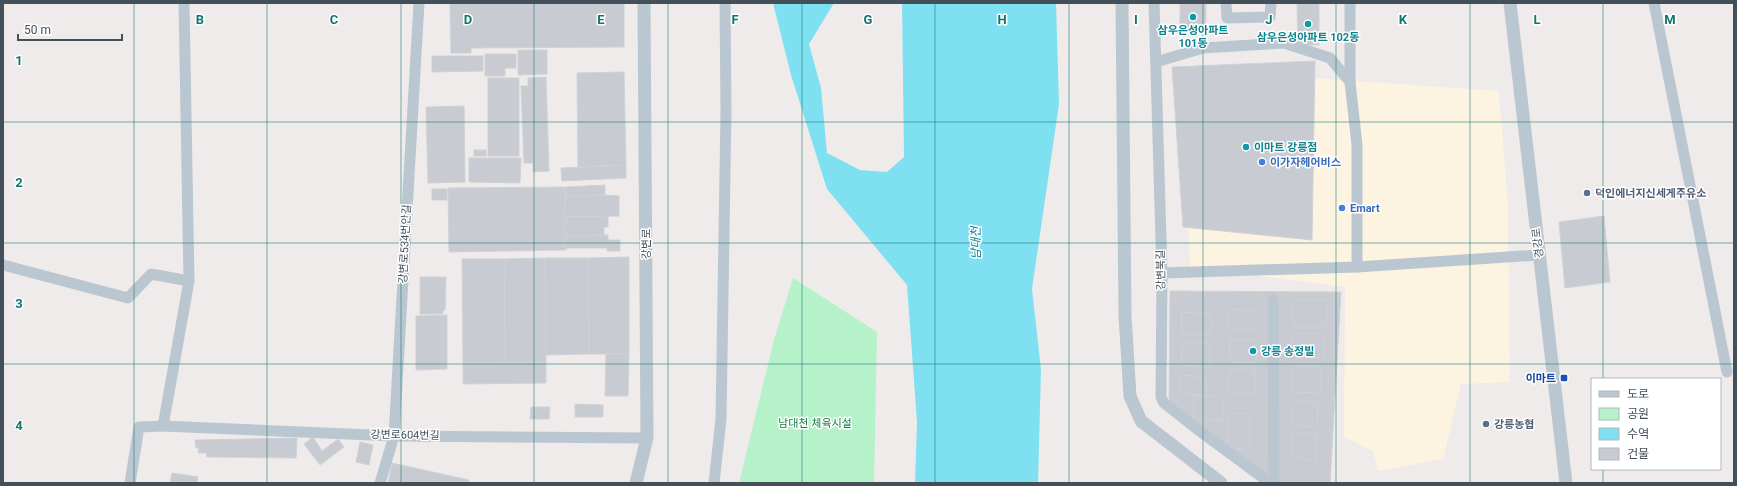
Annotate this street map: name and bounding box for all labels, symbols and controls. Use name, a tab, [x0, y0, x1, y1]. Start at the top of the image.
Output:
text: B	[196, 12, 204, 27]
text: C	[330, 12, 339, 27]
text: D	[464, 12, 472, 27]
text: E	[597, 12, 605, 27]
text: F	[731, 12, 739, 27]
text: G	[864, 12, 873, 27]
text: H	[997, 12, 1007, 27]
text: I	[1134, 12, 1138, 27]
marker: 삼우은성아파트 101동	[1188, 12, 1198, 22]
text: J	[1265, 12, 1273, 27]
text: K	[1399, 12, 1408, 27]
text: L	[1533, 12, 1541, 27]
text: M	[1664, 12, 1676, 27]
scale bar	[18, 16, 122, 42]
marker: 삼우은성아파트 102동	[1303, 19, 1313, 29]
text: 50 m	[24, 23, 51, 37]
place label: 삼우은성아파트 101동	[1158, 24, 1228, 50]
place label: 삼우은성아파트 102동	[1257, 31, 1359, 44]
text: 1	[15, 53, 23, 68]
place label: 이마트 강릉점	[1254, 141, 1317, 154]
marker: 이마트 강릉점	[1241, 142, 1251, 152]
place label: 이가자헤어비스	[1270, 156, 1341, 169]
marker: 이가자헤어비스	[1257, 157, 1267, 167]
text: 2	[15, 175, 23, 190]
place label: 덕인에너지신세게주유소	[1595, 187, 1706, 200]
marker: 덕인에너지신세게주유소	[1582, 188, 1592, 198]
place label: Emart	[1350, 202, 1380, 215]
marker: Emart	[1337, 203, 1347, 213]
street label: 강변로534번안길	[396, 204, 414, 284]
water label: 남대천	[969, 224, 983, 260]
street label: 경강로	[1530, 227, 1546, 259]
street label: 강변로	[640, 229, 653, 259]
street label: 강변북길	[1154, 250, 1168, 290]
text: 3	[15, 296, 23, 311]
place label: 강릉 송정빌	[1261, 345, 1314, 358]
marker: 강릉 송정빌	[1248, 346, 1258, 356]
place label: 이마트	[1526, 372, 1556, 385]
marker: 이마트	[1559, 373, 1569, 383]
legend	[1591, 378, 1721, 470]
text: 도로	[1627, 387, 1649, 401]
text: 공원	[1627, 407, 1649, 421]
park label: 남대천 체육시설	[778, 417, 852, 430]
text: 4	[15, 418, 23, 433]
place label: 강릉농협	[1494, 418, 1534, 431]
marker: 강릉농협	[1481, 419, 1491, 429]
text: 수역	[1627, 427, 1649, 441]
street label: 강변로604번길	[370, 428, 440, 442]
text: 건물	[1627, 447, 1649, 461]

